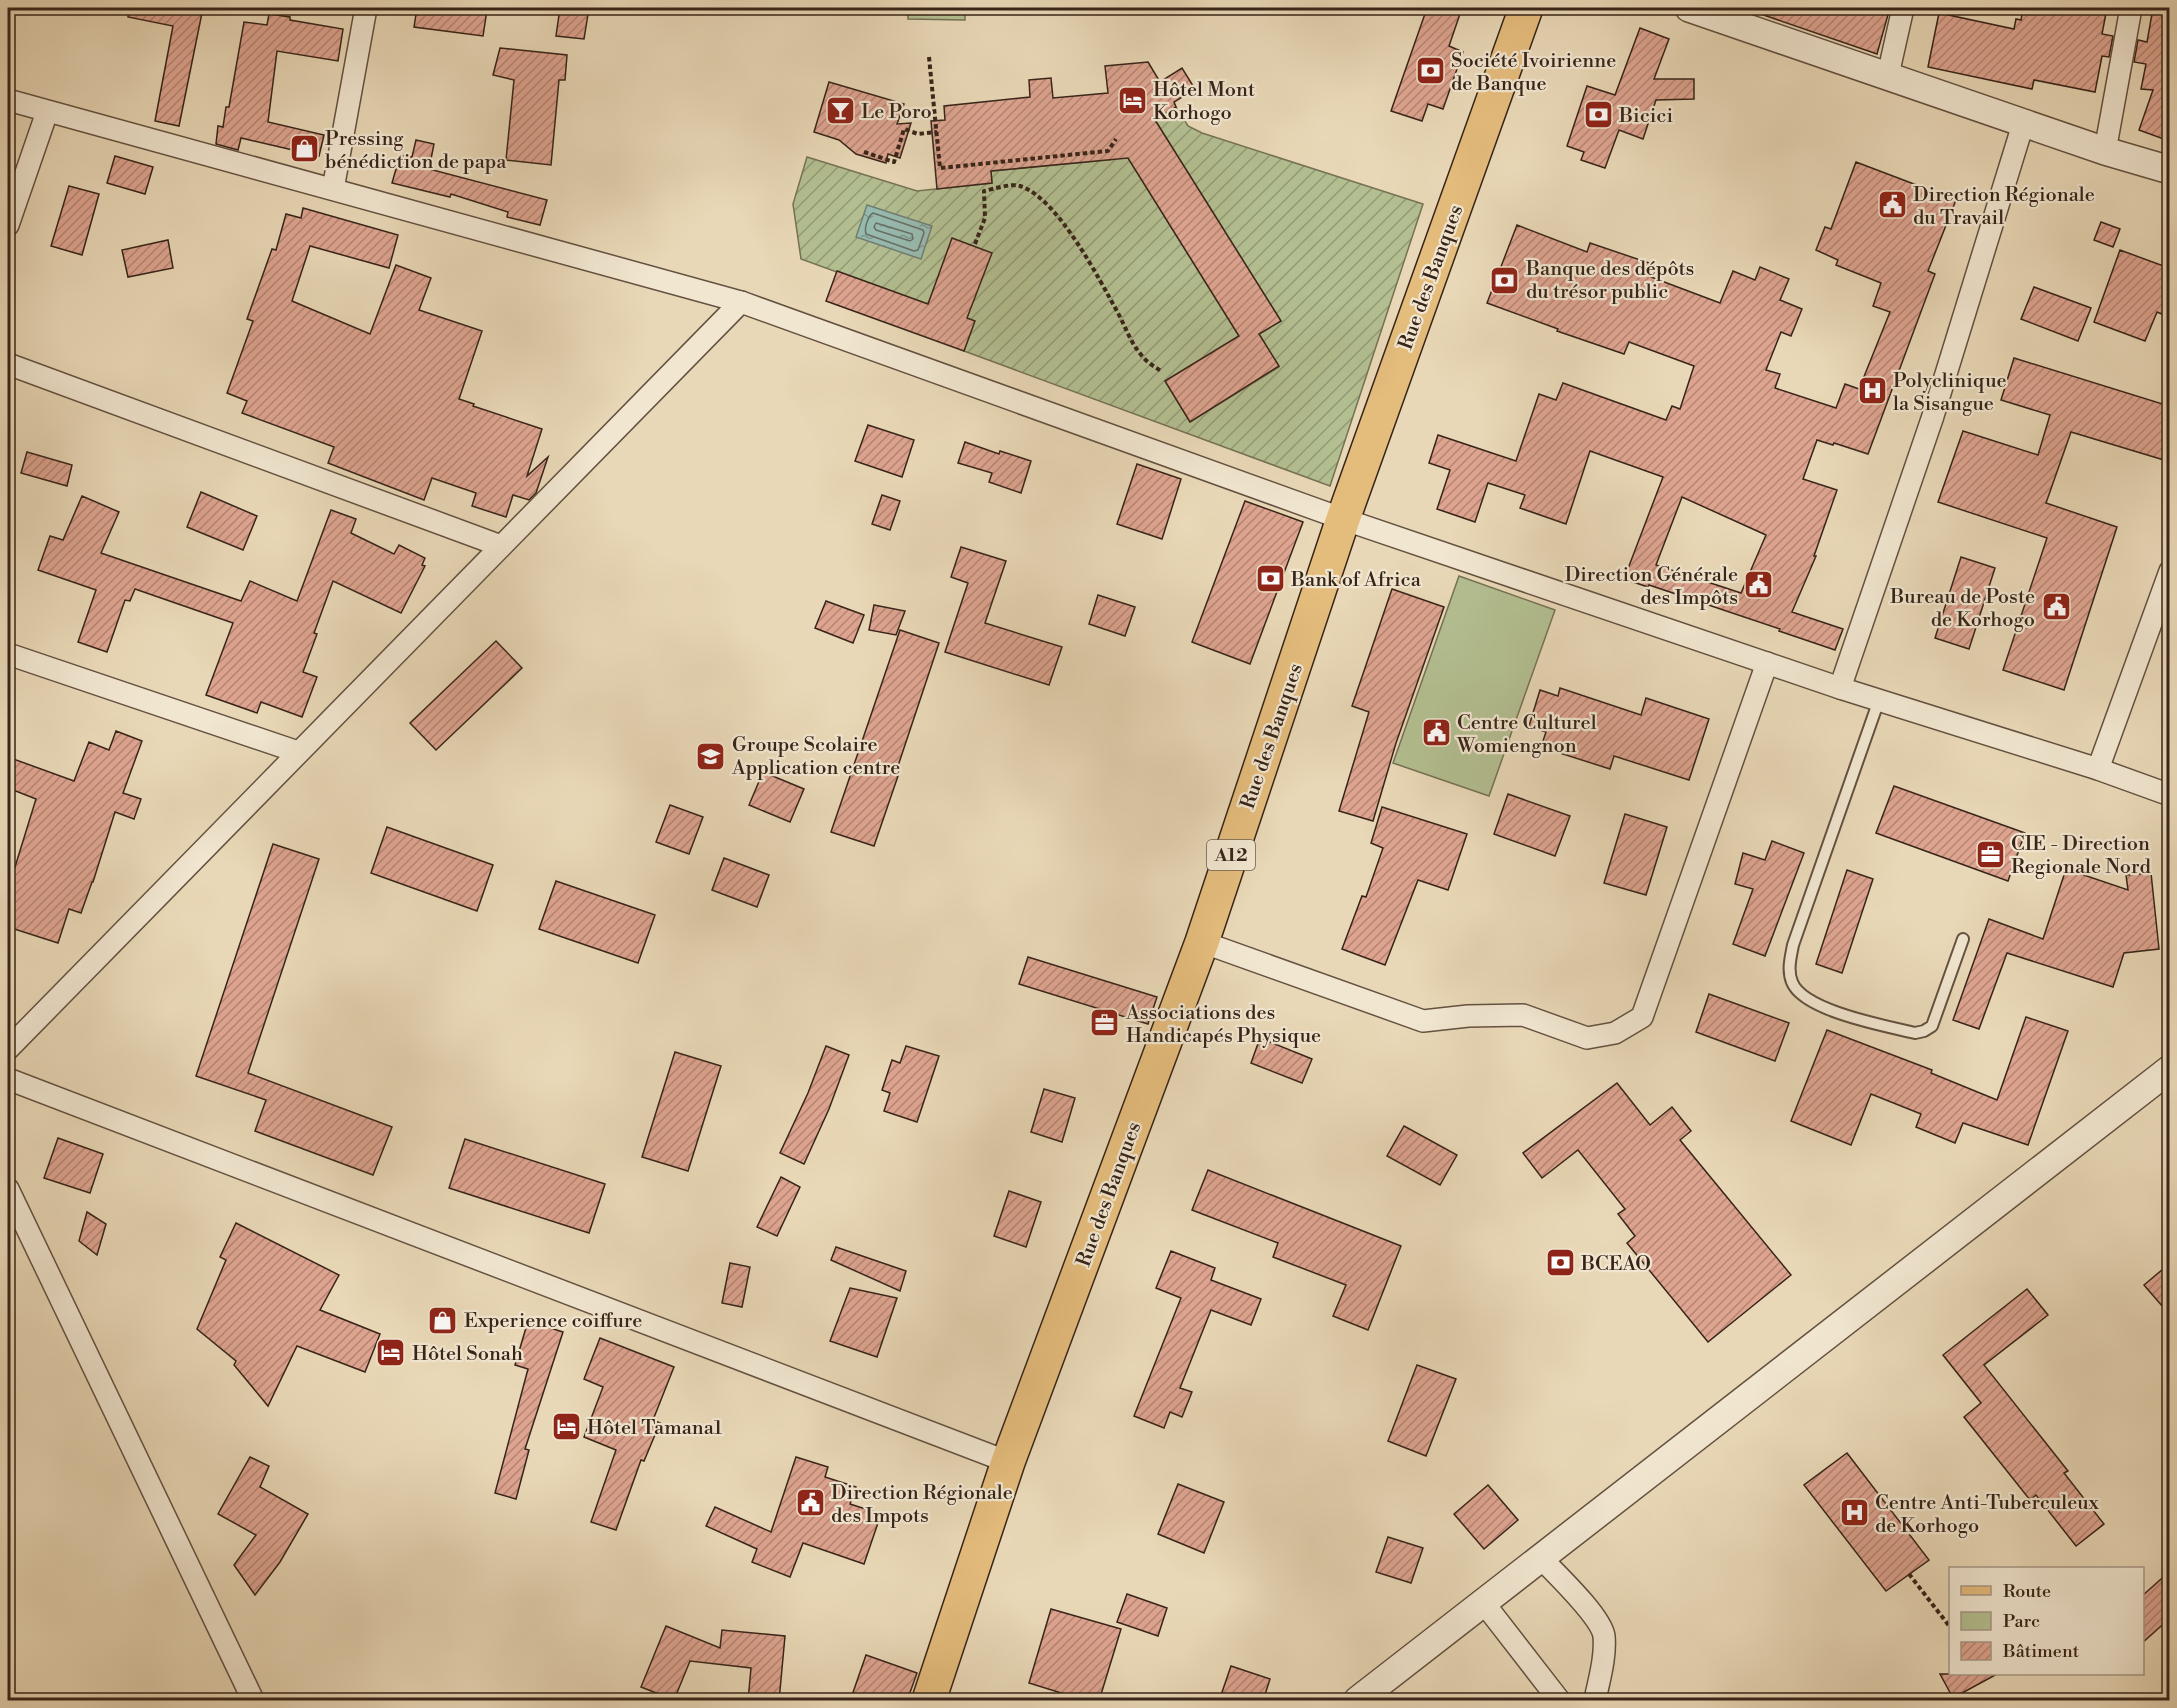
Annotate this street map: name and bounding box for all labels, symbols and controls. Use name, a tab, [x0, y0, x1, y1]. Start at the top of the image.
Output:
place label: Société Ivoirienne de Banque	[1451, 49, 1616, 97]
bank icon: Société Ivoirienne de Banque	[1414, 55, 1446, 87]
place label: Hôtel Mont Korhogo	[1153, 78, 1255, 126]
hotel icon: Hôtel Mont Korhogo	[1116, 84, 1148, 116]
bar icon: Le Poro	[824, 95, 856, 127]
bank icon: Bicici	[1582, 99, 1614, 131]
place label: Le Poro	[861, 100, 932, 125]
place label: Bicici	[1618, 104, 1673, 129]
place label: Pressing bénédiction de papa	[325, 127, 507, 175]
shop icon: Pressing bénédiction de papa	[288, 133, 320, 165]
place label: Direction Régionale du Travail	[1913, 183, 2095, 231]
public building icon: Direction Régionale du Travail	[1876, 189, 1908, 221]
street label: Rue des Banques	[1394, 202, 1469, 353]
place label: Banque des dépôts du trésor public	[1525, 257, 1694, 305]
bank icon: Banque des dépôts du trésor public	[1489, 264, 1521, 296]
place label: Polyclinique la Sisangue	[1893, 369, 2007, 417]
hospital icon: Polyclinique la Sisangue	[1856, 375, 1888, 407]
bank icon: Bank of Africa	[1254, 563, 1286, 595]
place label: Direction Générale des Impôts	[1565, 563, 1738, 611]
place label: Bank of Africa	[1290, 568, 1422, 593]
public building icon: Direction Générale des Impôts	[1743, 569, 1775, 601]
place label: Bureau de Poste de Korhogo	[1889, 585, 2035, 633]
public building icon: Bureau de Poste de Korhogo	[2040, 591, 2072, 623]
street label: Rue des Banques	[1236, 660, 1309, 813]
place label: Centre Culturel Womiengnon	[1456, 711, 1597, 759]
public building icon: Centre Culturel Womiengnon	[1420, 717, 1452, 749]
place label: Groupe Scolaire Application centre	[731, 733, 900, 781]
school or university icon: Groupe Scolaire Application centre	[695, 740, 727, 772]
place label: CIE - Direction Regionale Nord	[2011, 832, 2152, 880]
office icon: CIE - Direction Regionale Nord	[1974, 838, 2006, 870]
road number: A12	[1207, 840, 1255, 870]
place label: Associations des Handicapés Physique	[1125, 1001, 1321, 1049]
office icon: Associations des Handicapés Physique	[1089, 1007, 1121, 1039]
street label: Rue des Banques	[1072, 1119, 1147, 1270]
bank icon: BCEAO	[1544, 1247, 1576, 1279]
place label: BCEAO	[1580, 1252, 1651, 1277]
shop icon: Experience coiffure	[427, 1304, 459, 1336]
place label: Experience coiffure	[464, 1309, 642, 1334]
hotel icon: Hôtel Sonah	[375, 1337, 407, 1369]
place label: Hôtel Sonah	[412, 1342, 523, 1367]
hotel icon: Hôtel Tamana1	[550, 1411, 582, 1443]
place label: Hôtel Tamana1	[587, 1416, 723, 1441]
place label: Direction Régionale des Impots	[831, 1481, 1013, 1529]
public building icon: Direction Régionale des Impots	[794, 1487, 826, 1519]
place label: Centre Anti-Tuberculeux de Korhogo	[1875, 1491, 2100, 1539]
hospital icon: Centre Anti-Tuberculeux de Korhogo	[1838, 1497, 1870, 1529]
legend	[1949, 1567, 2144, 1675]
text: Route	[2003, 1580, 2051, 1603]
text: Parc	[2003, 1610, 2040, 1633]
text: Bâtiment	[2002, 1640, 2080, 1663]

